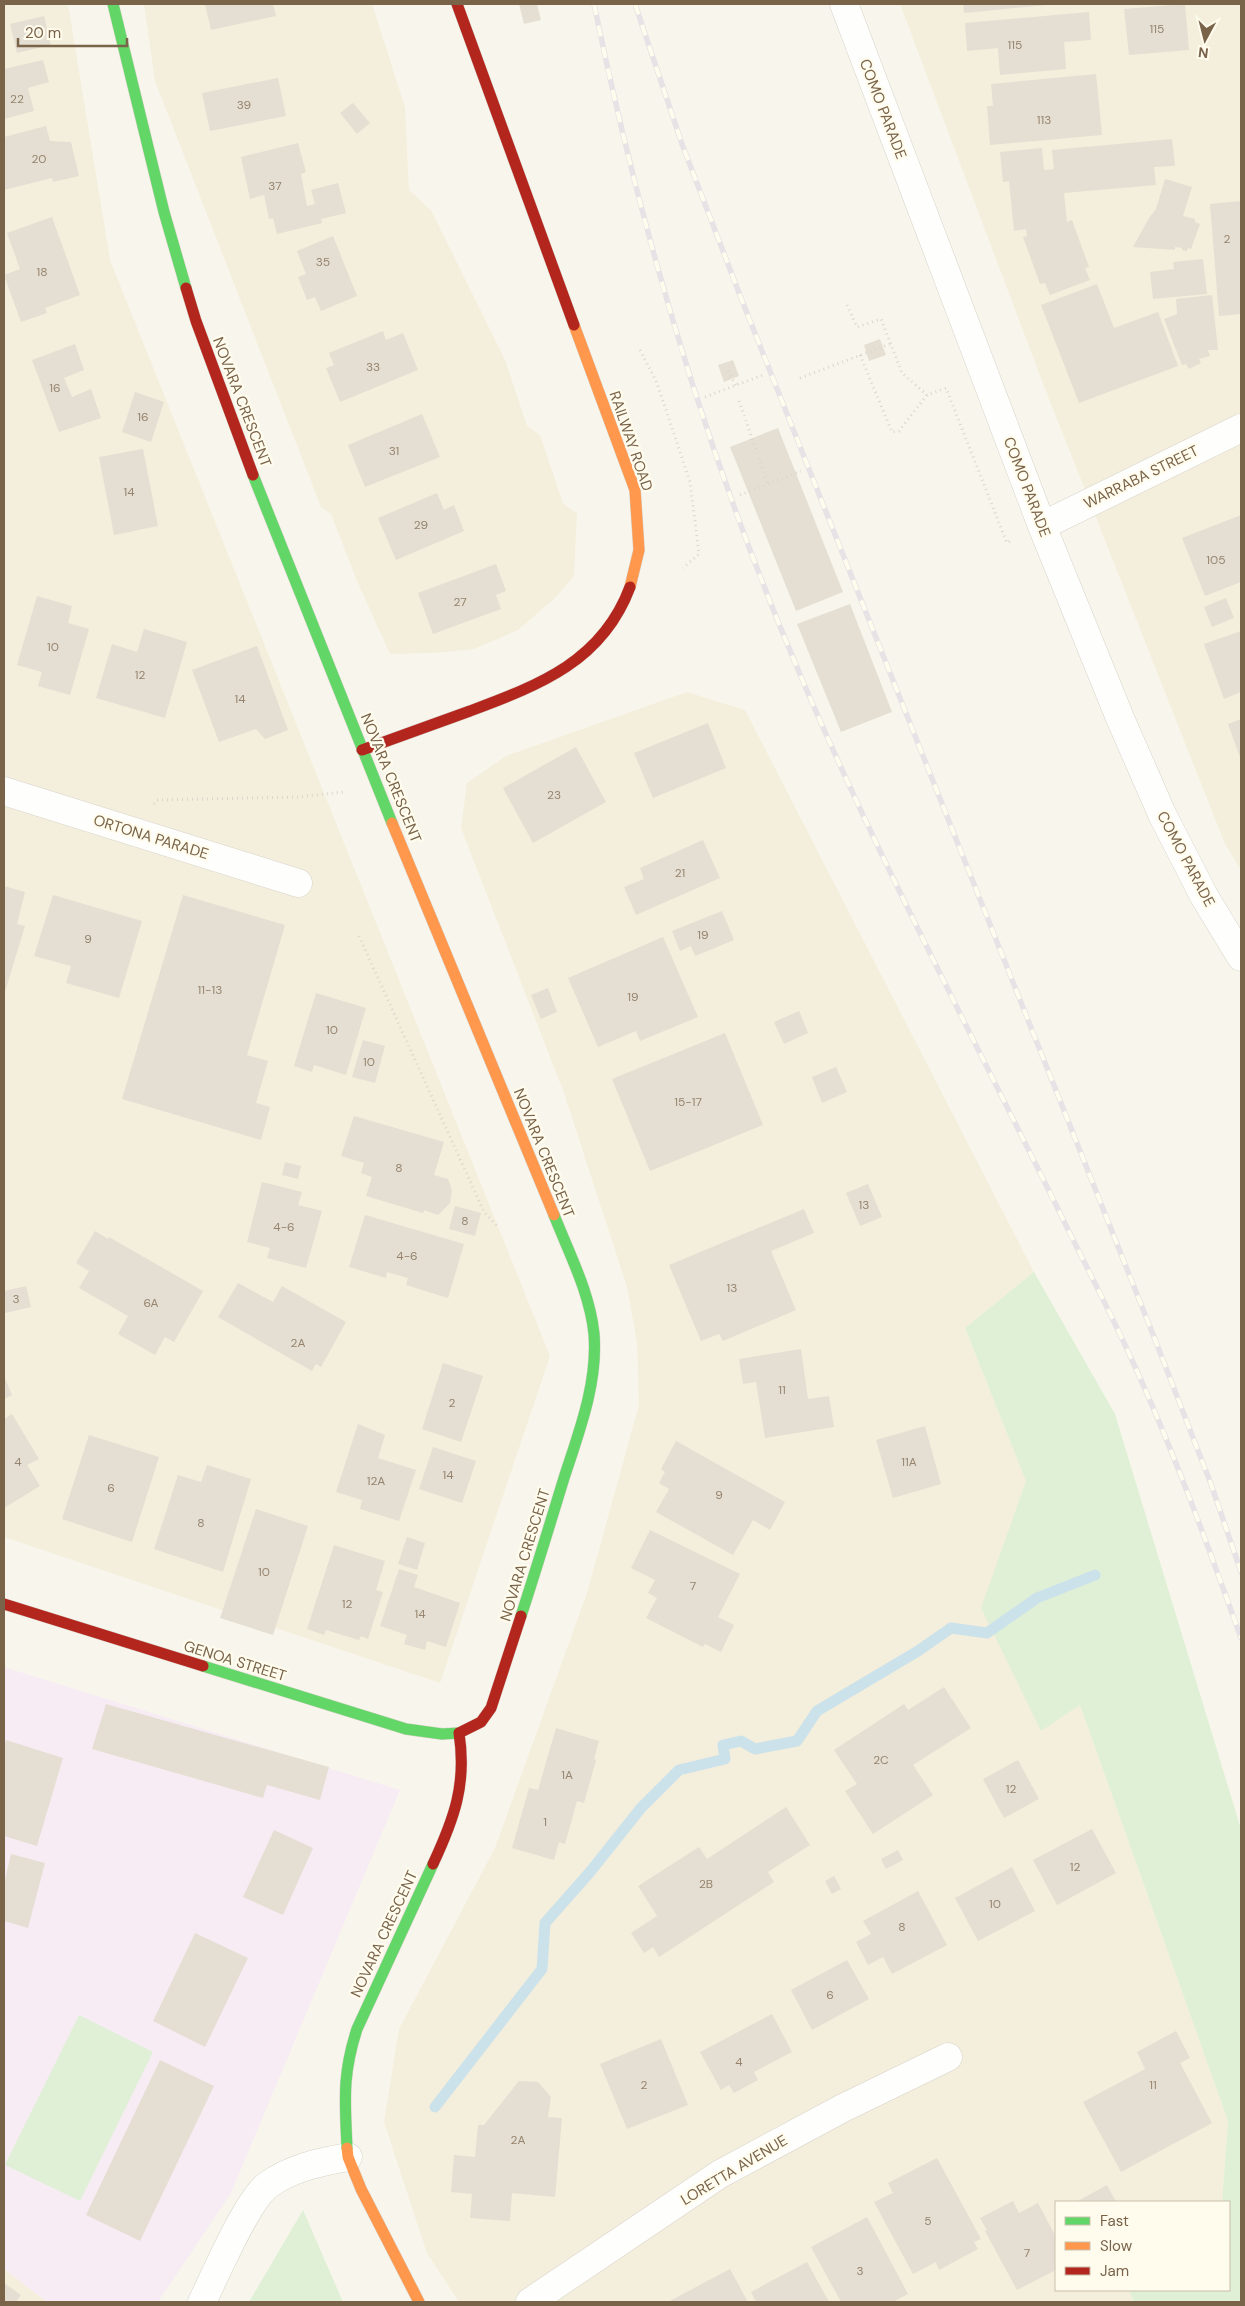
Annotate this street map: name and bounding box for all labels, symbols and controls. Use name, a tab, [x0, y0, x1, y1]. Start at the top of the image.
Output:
scale bar	[18, 15, 126, 47]
north arrow	[1180, 15, 1230, 65]
house number: 115	[1150, 21, 1164, 37]
text: 20 m	[25, 23, 61, 43]
house number: 115	[1008, 37, 1022, 53]
text: N	[1197, 43, 1210, 62]
street label: COMO PARADE	[855, 56, 911, 162]
house number: 22	[10, 91, 24, 107]
house number: 39	[237, 97, 251, 113]
house number: 113	[1037, 112, 1051, 128]
house number: 20	[31, 151, 47, 167]
house number: 37	[268, 178, 282, 194]
house number: 2	[1224, 231, 1231, 247]
house number: 35	[316, 254, 330, 270]
house number: 18	[36, 264, 48, 280]
street label: NOVARA CRESCENT	[208, 334, 276, 470]
house number: 33	[366, 359, 380, 375]
house number: 16	[49, 380, 61, 396]
street label: RAILWAY ROAD	[605, 388, 657, 494]
house number: 16	[137, 409, 149, 425]
street label: COMO PARADE	[999, 434, 1055, 540]
street label: WARRABA STREET	[1080, 441, 1202, 513]
house number: 31	[389, 443, 399, 459]
house number: 14	[123, 484, 135, 500]
house number: 29	[414, 517, 428, 533]
house number: 105	[1206, 552, 1226, 568]
house number: 27	[453, 594, 467, 610]
house number: 10	[47, 639, 59, 655]
house number: 12	[135, 667, 145, 683]
house number: 14	[234, 691, 246, 707]
street label: NOVARA CRESCENT	[356, 710, 426, 846]
house number: 23	[547, 787, 561, 803]
street label: COMO PARADE	[1152, 808, 1220, 910]
street label: ORTONA PARADE	[91, 810, 211, 864]
house number: 21	[675, 865, 685, 881]
house number: 19	[697, 927, 709, 943]
house number: 9	[84, 931, 92, 947]
house number: 11-13	[198, 982, 222, 998]
house number: 19	[627, 989, 639, 1005]
house number: 10	[326, 1022, 338, 1038]
house number: 10	[363, 1054, 375, 1070]
street label: NOVARA CRESCENT	[509, 1085, 579, 1221]
house number: 15-17	[674, 1094, 702, 1110]
house number: 8	[395, 1160, 403, 1176]
house number: 13	[859, 1197, 869, 1213]
house number: 8	[461, 1213, 469, 1229]
house number: 4-6	[273, 1219, 295, 1235]
house number: 4-6	[396, 1248, 418, 1264]
house number: 13	[727, 1280, 737, 1296]
house number: 3	[12, 1291, 20, 1307]
house number: 6A	[143, 1295, 159, 1311]
house number: 2A	[291, 1335, 305, 1351]
house number: 11	[778, 1382, 786, 1398]
house number: 2	[449, 1395, 456, 1411]
house number: 4	[14, 1454, 22, 1470]
house number: 11A	[901, 1454, 917, 1470]
house number: 14	[442, 1467, 454, 1483]
house number: 12A	[367, 1473, 385, 1489]
house number: 6	[107, 1480, 115, 1496]
street label: NOVARA CRESCENT	[495, 1486, 555, 1624]
house number: 9	[715, 1487, 723, 1503]
house number: 8	[197, 1515, 205, 1531]
house number: 10	[258, 1564, 270, 1580]
house number: 7	[690, 1578, 696, 1594]
house number: 12	[342, 1596, 352, 1612]
house number: 14	[414, 1606, 426, 1622]
street label: GENOA STREET	[181, 1636, 289, 1686]
house number: 2C	[873, 1752, 889, 1768]
house number: 1A	[561, 1767, 573, 1783]
house number: 12	[1006, 1781, 1016, 1797]
house number: 1	[543, 1814, 547, 1830]
house number: 12	[1070, 1859, 1080, 1875]
street label: NOVARA CRESCENT	[346, 1867, 422, 2001]
house number: 2B	[699, 1876, 713, 1892]
house number: 10	[989, 1896, 1001, 1912]
house number: 8	[898, 1919, 906, 1935]
house number: 6	[826, 1987, 834, 2003]
house number: 4	[735, 2054, 743, 2070]
house number: 2	[641, 2077, 648, 2093]
house number: 11	[1149, 2077, 1157, 2093]
street label: LORETTA AVENUE	[677, 2130, 791, 2210]
house number: 2A	[511, 2132, 525, 2148]
legend	[1055, 2201, 1230, 2291]
text: Fast	[1100, 2211, 1129, 2231]
house number: 5	[924, 2213, 932, 2229]
text: Slow	[1100, 2236, 1133, 2256]
house number: 7	[1024, 2245, 1030, 2261]
text: Jam	[1100, 2261, 1129, 2281]
house number: 3	[856, 2263, 864, 2279]

